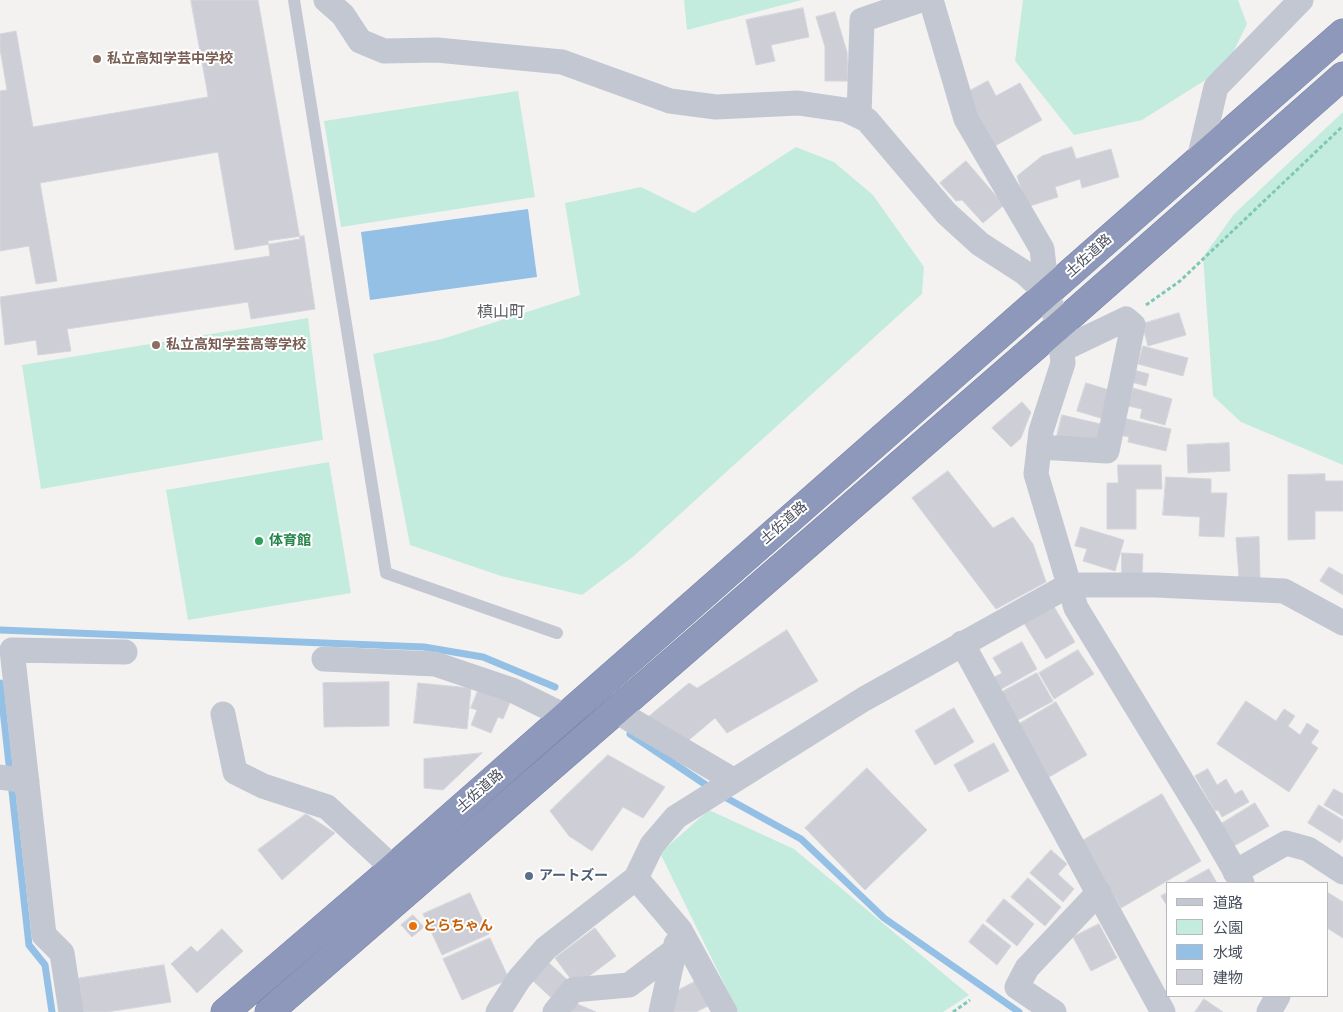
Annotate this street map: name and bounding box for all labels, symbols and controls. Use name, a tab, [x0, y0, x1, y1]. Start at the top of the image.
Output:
place label: 私立高知学芸中学校	[107, 51, 233, 67]
marker: 私立高知学芸中学校	[91, 53, 103, 65]
street label: 土佐道路	[1063, 231, 1115, 281]
district label: 槙山町	[477, 302, 525, 322]
place label: 私立高知学芸高等学校	[166, 337, 306, 353]
marker: 私立高知学芸高等学校	[150, 339, 162, 351]
street label: 土佐道路	[757, 498, 811, 548]
place label: 体育館	[269, 533, 311, 549]
marker: 体育館	[253, 535, 265, 547]
street label: 土佐道路	[453, 766, 507, 816]
place label: アートズー	[539, 868, 608, 884]
marker: アートズー	[523, 870, 535, 882]
legend	[1166, 882, 1328, 997]
text: 道路	[1213, 894, 1243, 912]
place label: とらちゃん	[423, 918, 493, 934]
text: 公園	[1213, 919, 1243, 937]
marker: とらちゃん	[407, 920, 419, 932]
text: 水域	[1213, 944, 1243, 962]
text: 建物	[1213, 969, 1243, 987]

